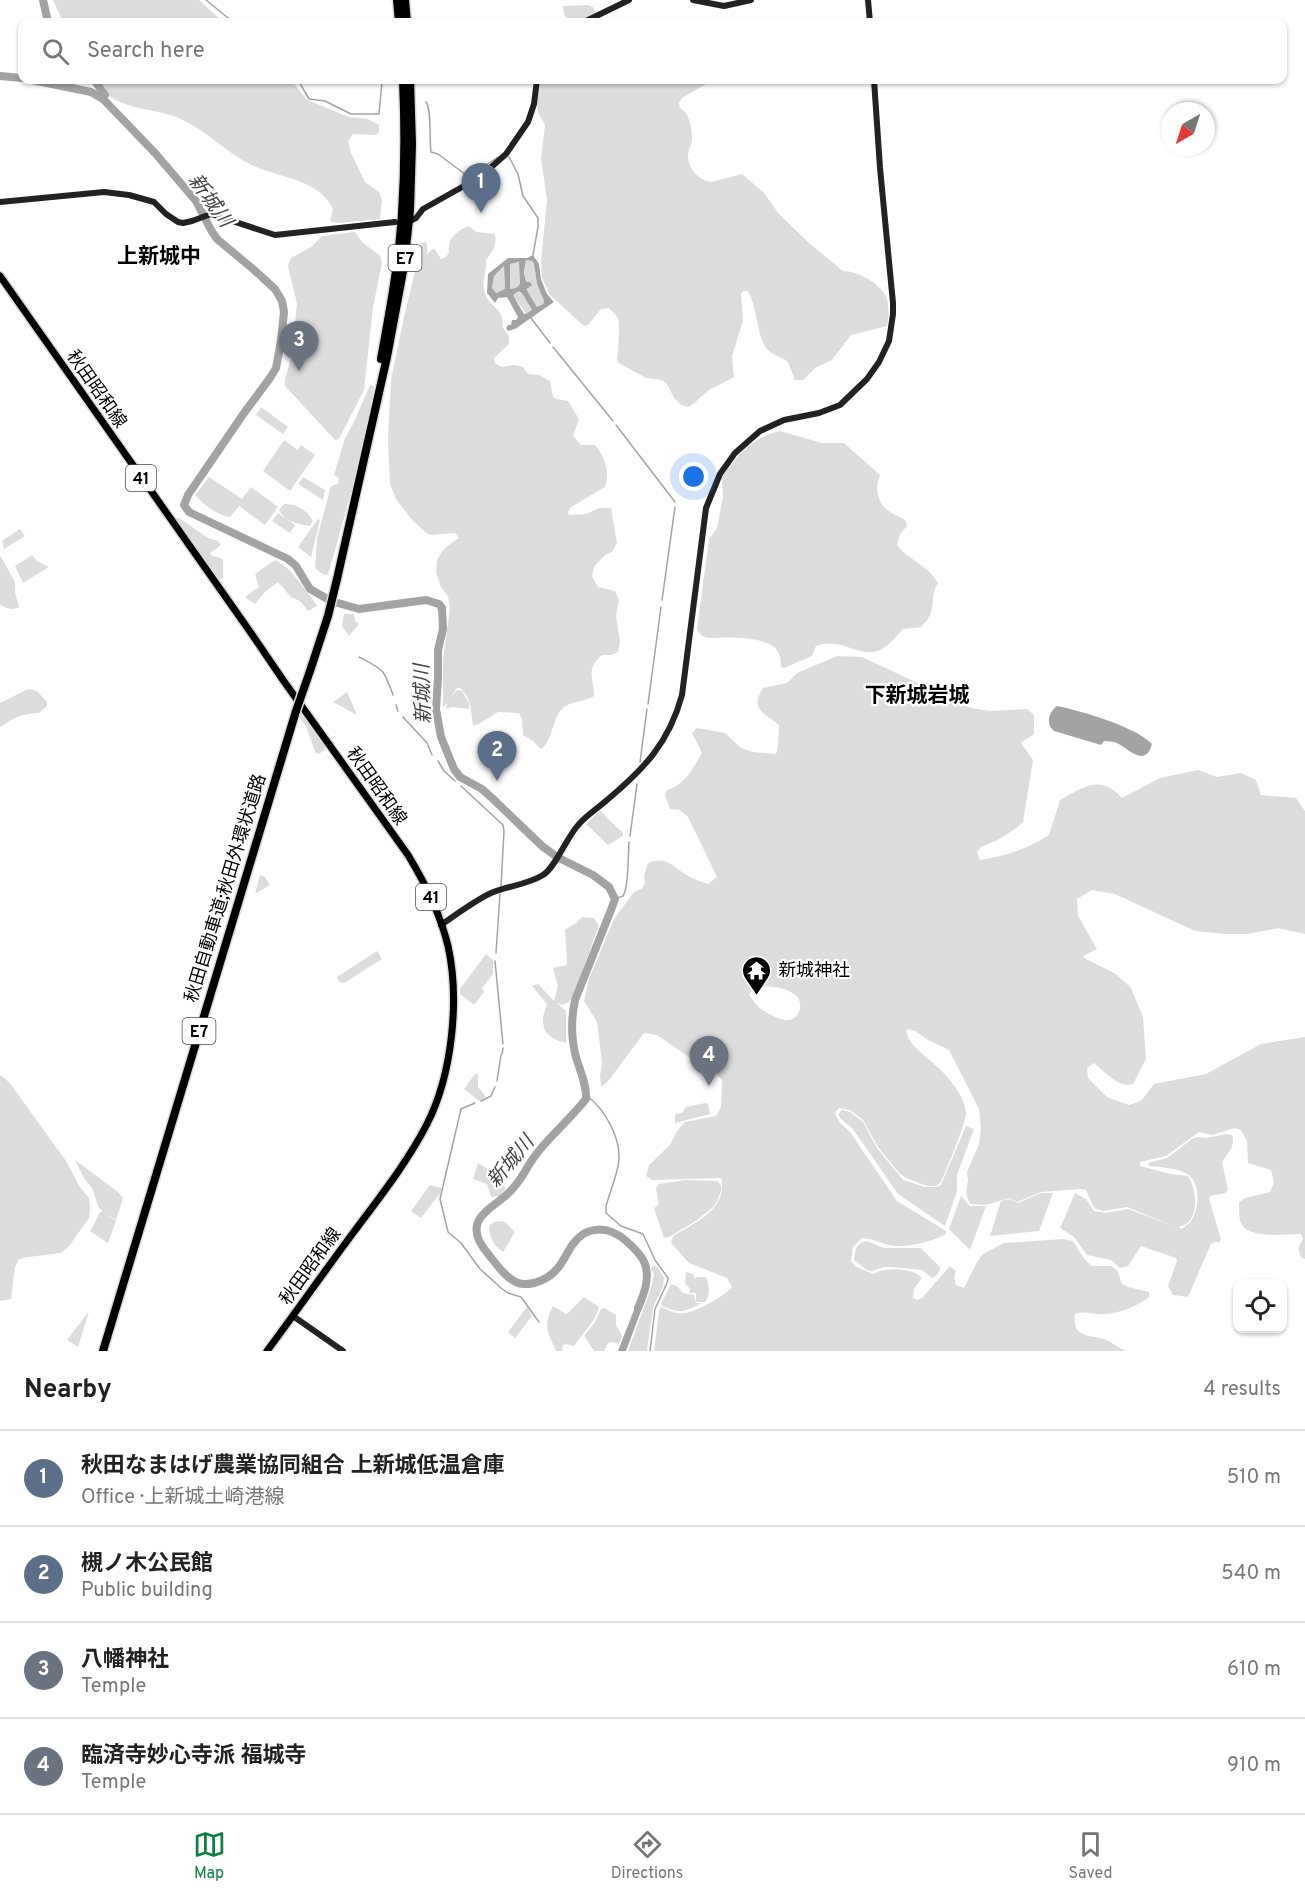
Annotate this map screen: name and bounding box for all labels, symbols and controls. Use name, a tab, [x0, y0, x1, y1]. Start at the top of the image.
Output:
search box	[18, 18, 1287, 84]
icon: search	[39, 35, 72, 68]
text: Search here	[87, 38, 205, 65]
north arrow	[1161, 102, 1215, 156]
pin: 1	[462, 164, 500, 213]
water label: 新城川	[181, 169, 239, 235]
district label: 上新城中	[117, 244, 201, 271]
road number: E7	[388, 245, 422, 271]
pin: 3	[280, 322, 318, 371]
street label: 秋田昭和線	[61, 346, 131, 433]
your location	[679, 462, 708, 491]
road number: 41	[126, 465, 156, 491]
water label: 新城川	[410, 661, 438, 724]
district label: 下新城岩城	[865, 683, 970, 710]
pin: 2	[478, 732, 516, 781]
street label: 秋田昭和線	[341, 743, 411, 830]
street label: 秋田自動車道;秋田外環状道路	[181, 771, 272, 1006]
road number: 41	[416, 884, 446, 910]
temple icon: 新城神社	[741, 954, 773, 996]
place label: 新城神社	[778, 960, 850, 983]
road number: E7	[182, 1018, 216, 1044]
pin: 4	[690, 1036, 728, 1086]
water label: 新城川	[482, 1129, 542, 1194]
street label: 秋田昭和線	[275, 1224, 347, 1310]
map controls	[1233, 1279, 1287, 1333]
button: locate	[1233, 1279, 1287, 1333]
text: Nearby	[24, 1374, 112, 1407]
text: 4 results	[1204, 1377, 1281, 1403]
text: 秋田なまはげ農業協同組合 上新城低温倉庫	[81, 1453, 505, 1480]
text: 1	[40, 1465, 48, 1491]
text: 510 m	[1227, 1465, 1281, 1491]
text: Office · 上新城土崎港線	[81, 1485, 284, 1511]
text: 槻ノ木公民館	[81, 1551, 213, 1578]
text: 2	[37, 1561, 50, 1587]
text: 540 m	[1221, 1561, 1281, 1587]
text: Public building	[81, 1578, 213, 1604]
text: 八幡神社	[81, 1647, 169, 1674]
text: 3	[38, 1657, 50, 1683]
text: 610 m	[1227, 1657, 1281, 1683]
text: Temple	[81, 1674, 146, 1700]
text: 臨済寺妙心寺派 福城寺	[81, 1743, 307, 1770]
text: 4	[37, 1753, 50, 1779]
text: 910 m	[1227, 1753, 1281, 1779]
text: Temple	[81, 1770, 146, 1796]
tab: Map	[193, 1828, 226, 1884]
tab: Directions	[611, 1828, 683, 1884]
tab: Saved	[1068, 1828, 1112, 1884]

